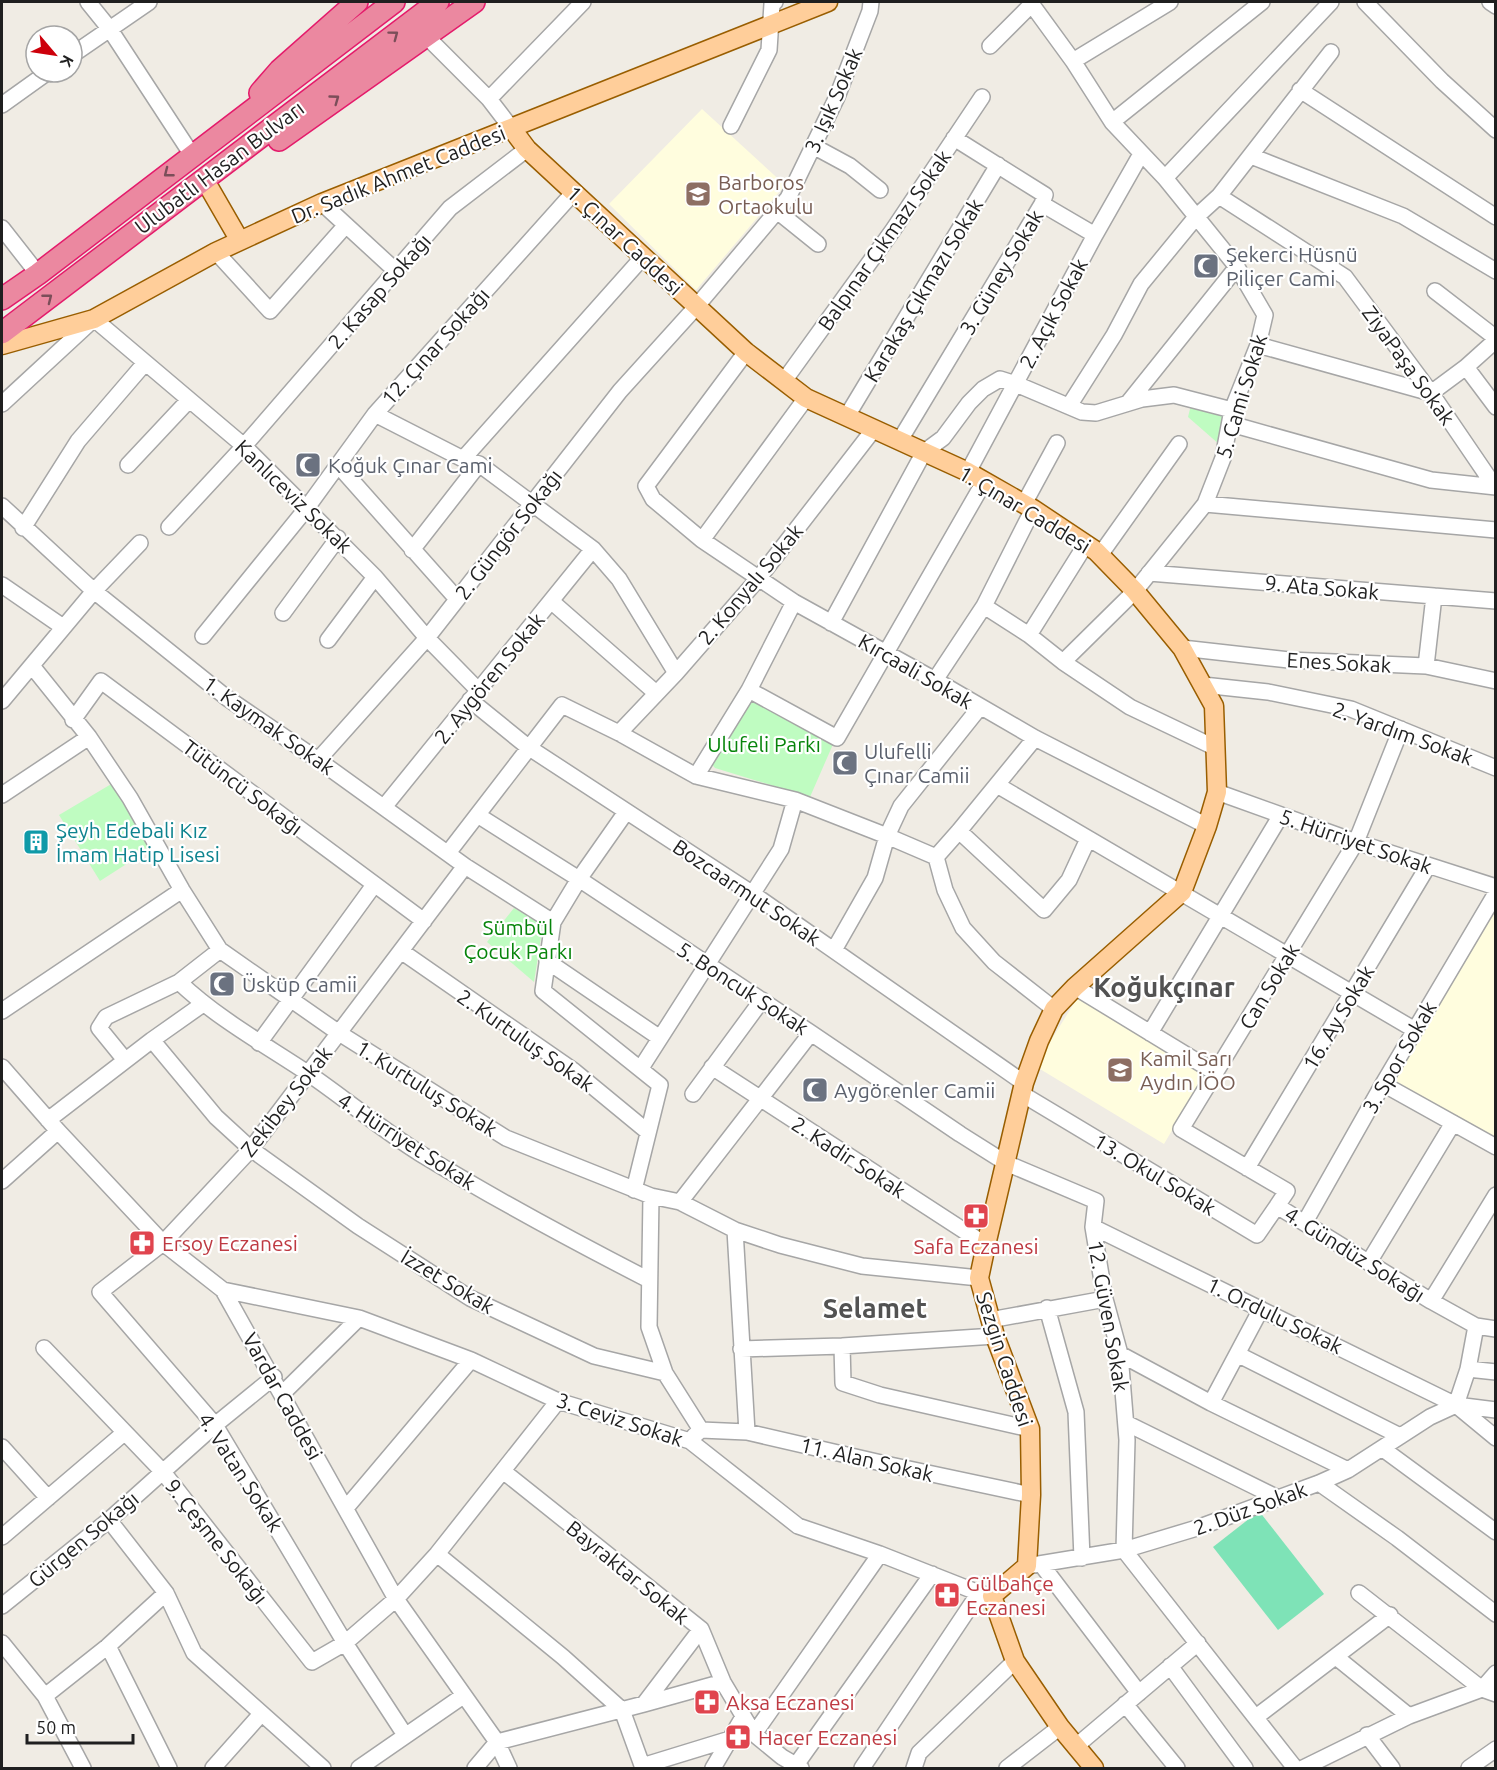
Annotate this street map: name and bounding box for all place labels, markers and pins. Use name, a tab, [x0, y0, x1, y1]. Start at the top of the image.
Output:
place label: Barboros Ortaokulu	[718, 170, 814, 218]
school or university icon: Barboros Ortaokulu	[683, 179, 713, 209]
place label: Şekerci Hüsnü Piliçer Cami	[1226, 242, 1358, 290]
mosque icon: Şekerci Hüsnü Piliçer Cami	[1191, 251, 1221, 281]
mosque icon: Koğuk Çınar Cami	[293, 450, 323, 480]
place label: Koğuk Çınar Cami	[328, 453, 493, 477]
place label: Ulufelli Çınar Camii	[864, 739, 970, 787]
mosque icon: Ulufelli Çınar Camii	[830, 748, 860, 778]
place label: Şeyh Edebali Kız İmam Hatip Lisesi	[56, 818, 220, 866]
building icon: Şeyh Edebali Kız İmam Hatip Lisesi	[21, 827, 51, 857]
mosque icon: Üsküp Camii	[207, 969, 237, 999]
place label: Üsküp Camii	[242, 972, 357, 996]
place label: Kamil Sarı Aydın İÖO	[1140, 1046, 1236, 1094]
school or university icon: Kamil Sarı Aydın İÖO	[1105, 1055, 1135, 1085]
mosque icon: Aygörenler Camii	[800, 1075, 830, 1105]
place label: Aygörenler Camii	[834, 1078, 995, 1102]
pharmacy icon: Safa Eczanesi	[961, 1201, 991, 1231]
pharmacy icon: Ersoy Eczanesi	[127, 1228, 157, 1258]
place label: Ersoy Eczanesi	[162, 1231, 298, 1255]
place label: Safa Eczanesi	[913, 1234, 1039, 1258]
place label: Gülbahçe Eczanesi	[966, 1571, 1054, 1619]
pharmacy icon: Gülbahçe Eczanesi	[932, 1580, 962, 1610]
pharmacy icon: Aksa Eczanesi	[692, 1687, 722, 1717]
place label: Aksa Eczanesi	[726, 1690, 855, 1714]
pharmacy icon: Hacer Eczanesi	[723, 1722, 753, 1752]
place label: Hacer Eczanesi	[758, 1725, 897, 1749]

